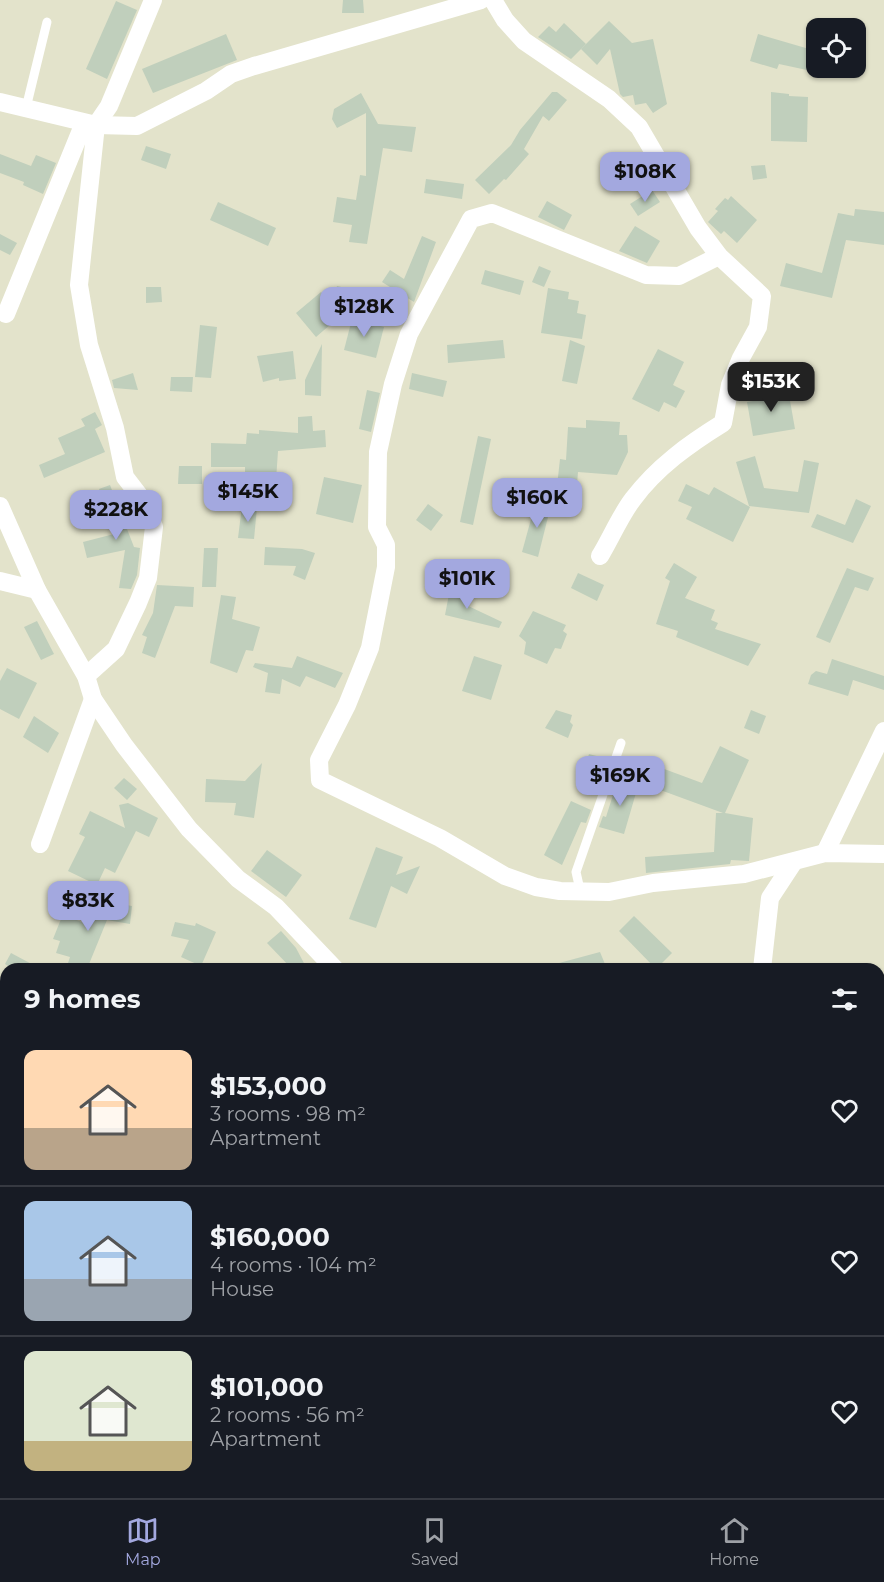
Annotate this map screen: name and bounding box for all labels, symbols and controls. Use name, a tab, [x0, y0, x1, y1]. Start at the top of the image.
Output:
map controls	[806, 18, 866, 78]
button: locate	[806, 18, 866, 78]
pin: $108K	[603, 152, 687, 203]
text: $108K	[614, 159, 676, 183]
pin: $128K	[322, 287, 406, 338]
text: $128K	[334, 294, 394, 318]
pin: $153K	[729, 362, 813, 413]
text: $153K	[742, 369, 800, 393]
pin: $145K	[206, 472, 290, 523]
pin: $160K	[495, 478, 579, 529]
text: $145K	[218, 479, 278, 503]
text: $160K	[506, 485, 568, 509]
pin: $228K	[74, 490, 158, 541]
text: $228K	[84, 497, 148, 521]
pin: $101K	[425, 559, 509, 610]
text: $101K	[439, 566, 495, 590]
pin: $169K	[578, 756, 662, 807]
text: $169K	[590, 763, 650, 787]
pin: $83K	[52, 881, 124, 932]
text: $83K	[62, 888, 114, 912]
text: 9 homes	[24, 983, 141, 1015]
icon: filters	[828, 983, 861, 1016]
text: $153,000	[210, 1070, 327, 1102]
icon: home	[72, 1074, 144, 1146]
icon: heart	[828, 1094, 861, 1127]
text: 3 rooms · 98 m²	[210, 1102, 366, 1126]
text: Apartment	[210, 1126, 321, 1150]
text: $160,000	[210, 1221, 330, 1253]
icon: home	[72, 1225, 144, 1297]
icon: heart	[828, 1245, 861, 1278]
text: 4 rooms · 104 m²	[210, 1253, 377, 1277]
text: House	[210, 1277, 274, 1301]
text: $101,000	[210, 1371, 324, 1403]
icon: home	[72, 1375, 144, 1447]
icon: heart	[828, 1395, 861, 1428]
text: 2 rooms · 56 m²	[210, 1403, 365, 1427]
text: Apartment	[210, 1427, 321, 1451]
tab: Map	[125, 1514, 161, 1569]
tab: Saved	[411, 1514, 459, 1569]
tab: Home	[709, 1514, 759, 1569]

